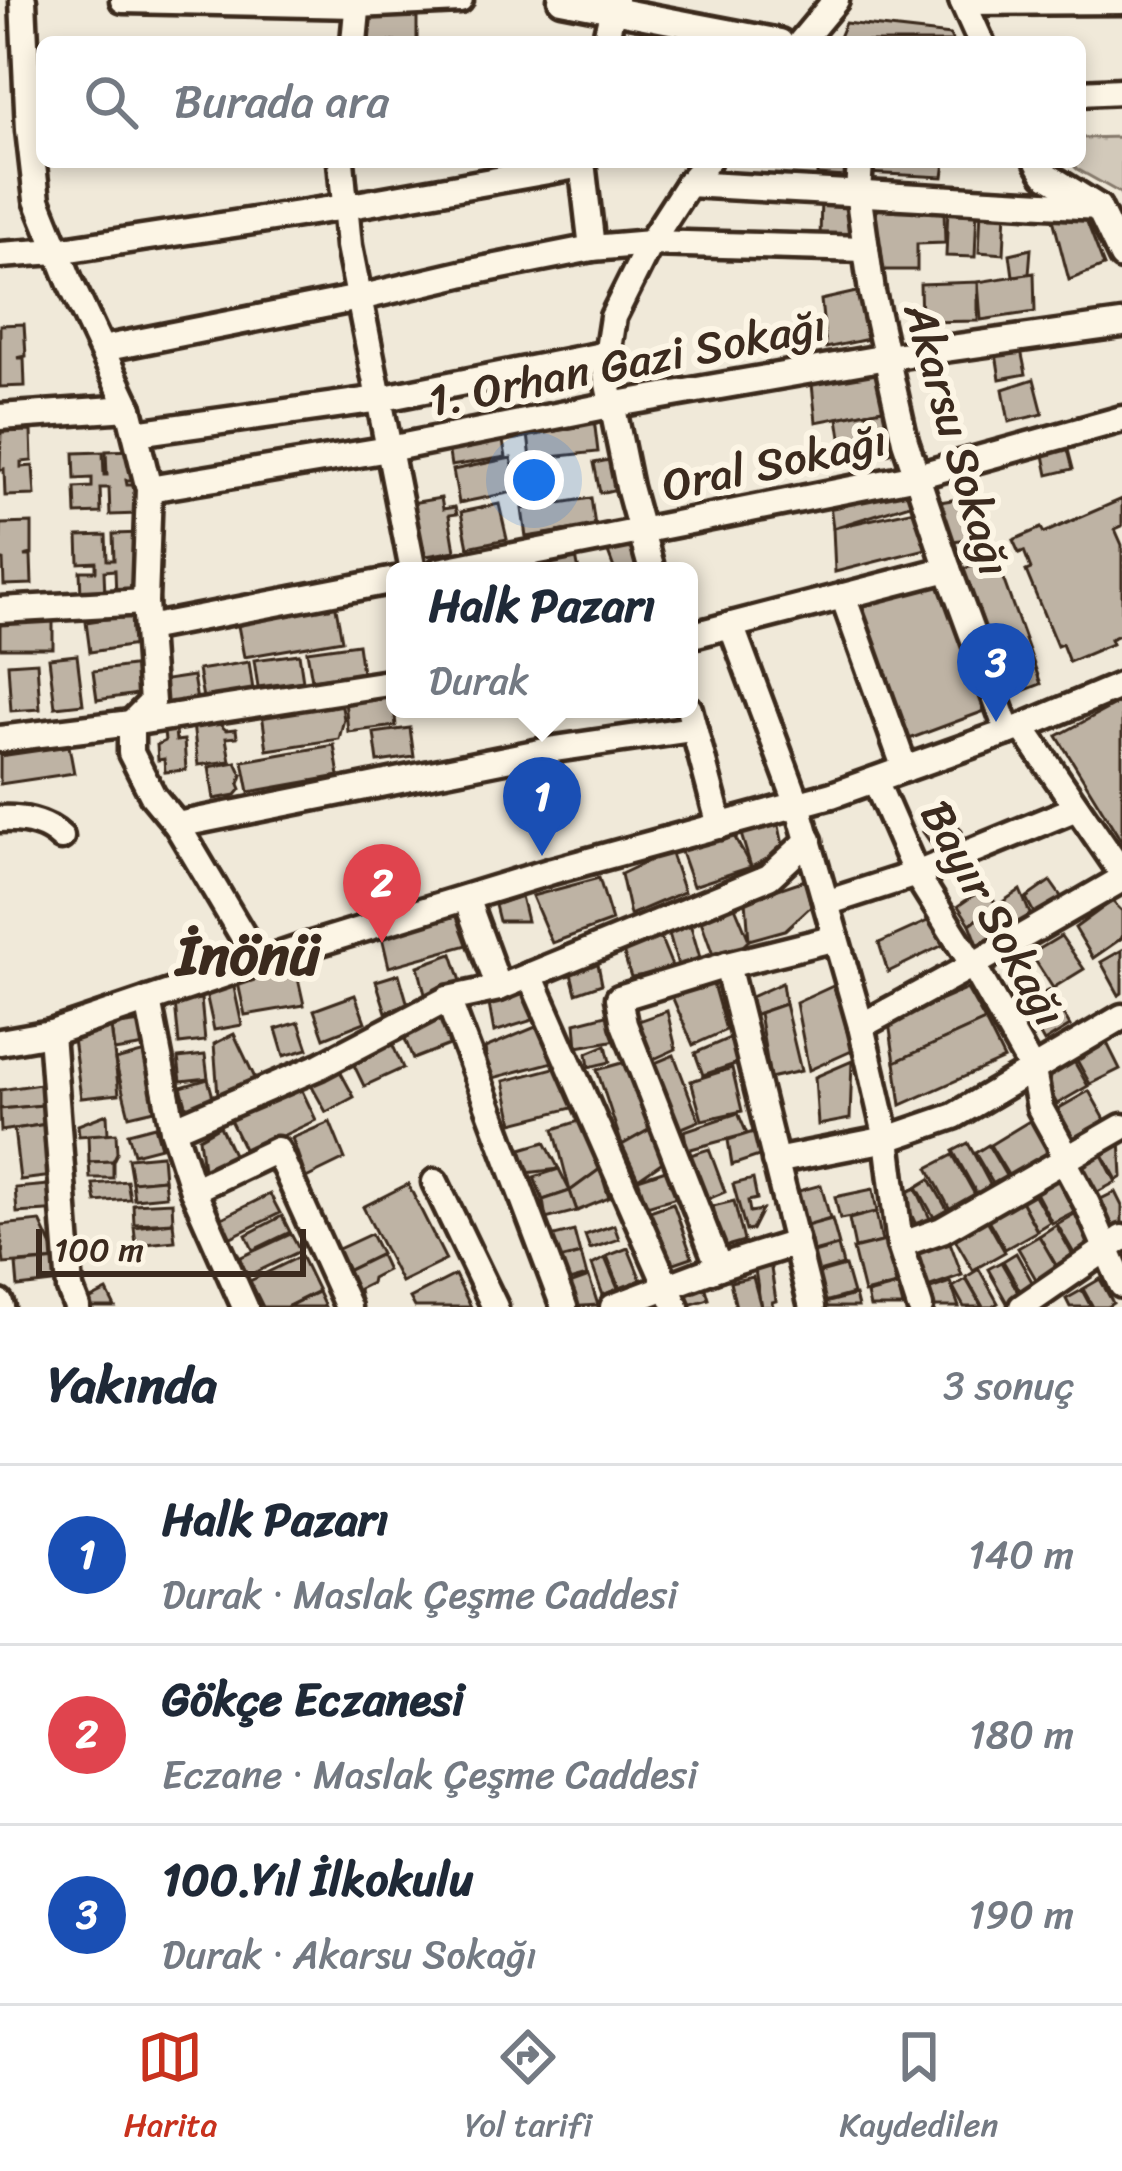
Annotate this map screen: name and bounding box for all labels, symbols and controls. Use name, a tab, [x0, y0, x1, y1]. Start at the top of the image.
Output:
search box	[36, 36, 1086, 168]
text: Burada ara	[174, 62, 389, 142]
icon: search	[78, 69, 144, 135]
street label: 1. Orhan Gazi Sokağı	[422, 285, 833, 441]
street label: Akarsu Sokağı	[880, 292, 1034, 585]
street label: Oral Sokağı	[655, 400, 894, 526]
your location	[504, 450, 564, 510]
popup	[386, 562, 698, 718]
text: Halk Pazarı	[429, 566, 655, 646]
pin: 3	[957, 623, 1035, 722]
text: Durak	[429, 646, 529, 715]
pin: 1	[503, 757, 581, 856]
street label: Bayır Sokağı	[898, 785, 1089, 1042]
pin: 2	[343, 844, 421, 943]
district label: İnönü	[173, 904, 322, 1005]
text: 100 m	[54, 1221, 144, 1279]
scale bar	[36, 1223, 306, 1276]
text: Yakında	[48, 1340, 217, 1430]
text: 3 sonuç	[943, 1351, 1074, 1420]
text: Halk Pazarı	[162, 1480, 389, 1560]
text: 1	[79, 1520, 95, 1589]
text: 140 m	[968, 1520, 1074, 1589]
text: Durak · Maslak Çeşme Caddesi	[162, 1560, 678, 1629]
text: Gökçe Eczanesi	[162, 1660, 465, 1740]
text: 2	[76, 1700, 98, 1769]
text: 180 m	[969, 1700, 1074, 1769]
text: Eczane · Maslak Çeşme Caddesi	[162, 1740, 698, 1809]
text: 100.Yıl İlkokulu	[162, 1840, 473, 1920]
text: 3	[76, 1880, 98, 1949]
text: 190 m	[969, 1880, 1074, 1949]
text: Durak · Akarsu Sokağı	[162, 1920, 537, 1989]
tab: Harita	[124, 2024, 217, 2154]
tab: Yol tarifi	[465, 2024, 592, 2154]
tab: Kaydedilen	[840, 2024, 998, 2154]

